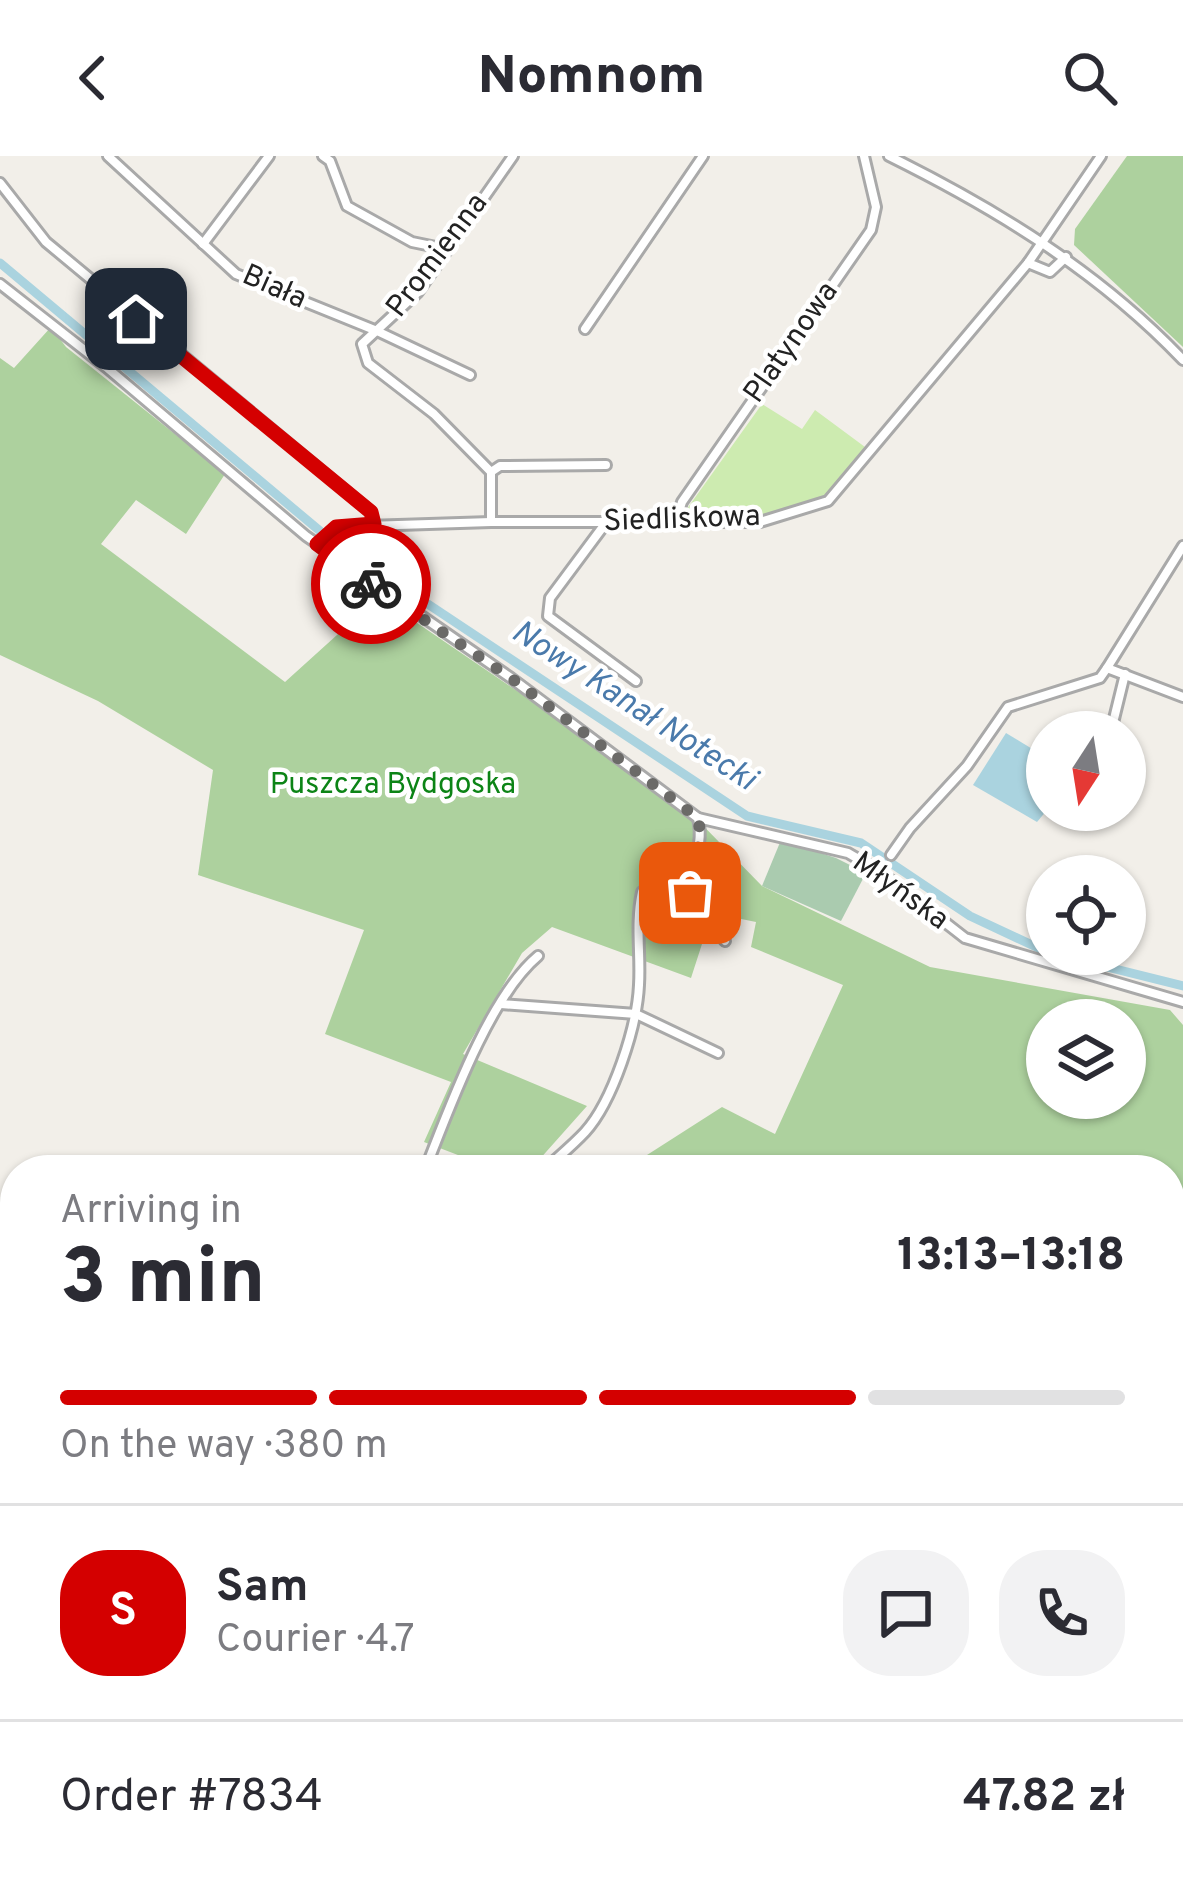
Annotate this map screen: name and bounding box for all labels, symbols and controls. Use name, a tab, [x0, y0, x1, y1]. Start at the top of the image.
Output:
text: Nomnom	[478, 44, 705, 113]
icon: back	[60, 45, 126, 111]
icon: search	[1057, 45, 1123, 111]
street label: Promienna	[379, 187, 497, 325]
street label: Biała	[236, 258, 312, 318]
pin	[85, 268, 187, 370]
street label: Platynowa	[737, 275, 847, 411]
icon: home	[103, 286, 169, 352]
street label: Siedliskowa	[603, 499, 761, 541]
courier	[311, 524, 431, 644]
icon: bike	[338, 551, 404, 617]
water label: Nowy Kanał Notecki	[503, 612, 765, 803]
north arrow	[1026, 711, 1146, 831]
map controls	[1026, 711, 1146, 1119]
park label: Puszcza Bydgoska	[270, 767, 516, 804]
pin	[639, 842, 741, 944]
street label: Młyńska	[845, 845, 955, 939]
button: locate	[1026, 855, 1146, 975]
icon: bag	[657, 860, 723, 926]
button: layers	[1026, 999, 1146, 1119]
text: Arriving in	[60, 1188, 242, 1237]
text: 13:13–13:18	[897, 1229, 1125, 1286]
text: 3 min	[60, 1232, 265, 1331]
text: On the way · 380 m	[60, 1423, 387, 1472]
button: chat	[843, 1550, 969, 1676]
button: phone	[999, 1550, 1125, 1676]
text: Sam	[216, 1560, 308, 1617]
text: S	[109, 1584, 137, 1641]
text: Courier · 4.7	[216, 1617, 415, 1666]
text: Order #7834	[60, 1770, 323, 1827]
text: 47.82 zł	[963, 1770, 1125, 1827]

